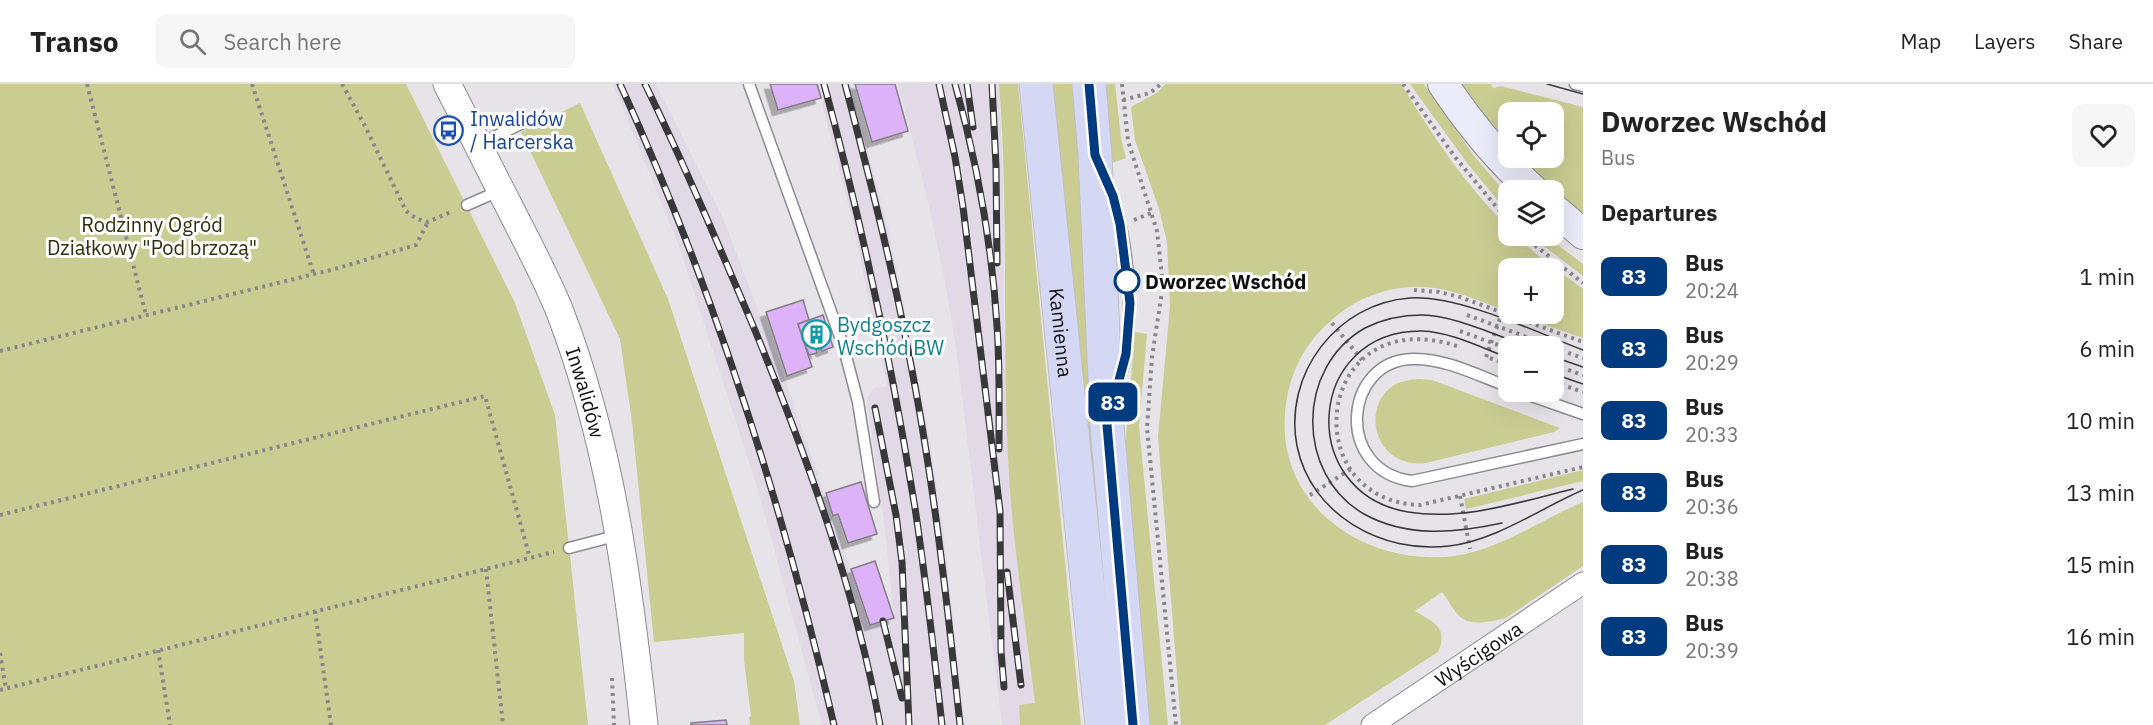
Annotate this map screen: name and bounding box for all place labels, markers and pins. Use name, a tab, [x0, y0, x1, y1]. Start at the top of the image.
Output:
place label: Inwalidów / Harcerska	[470, 105, 574, 155]
bus stop icon: Inwalidów / Harcerska	[433, 114, 465, 146]
marker: Dworzec Wschód	[1114, 268, 1140, 294]
place label: Dworzec Wschód	[1145, 268, 1306, 295]
place label: Bydgoszcz Wschód BW	[837, 311, 944, 361]
building icon: Bydgoszcz Wschód BW	[800, 319, 832, 351]

